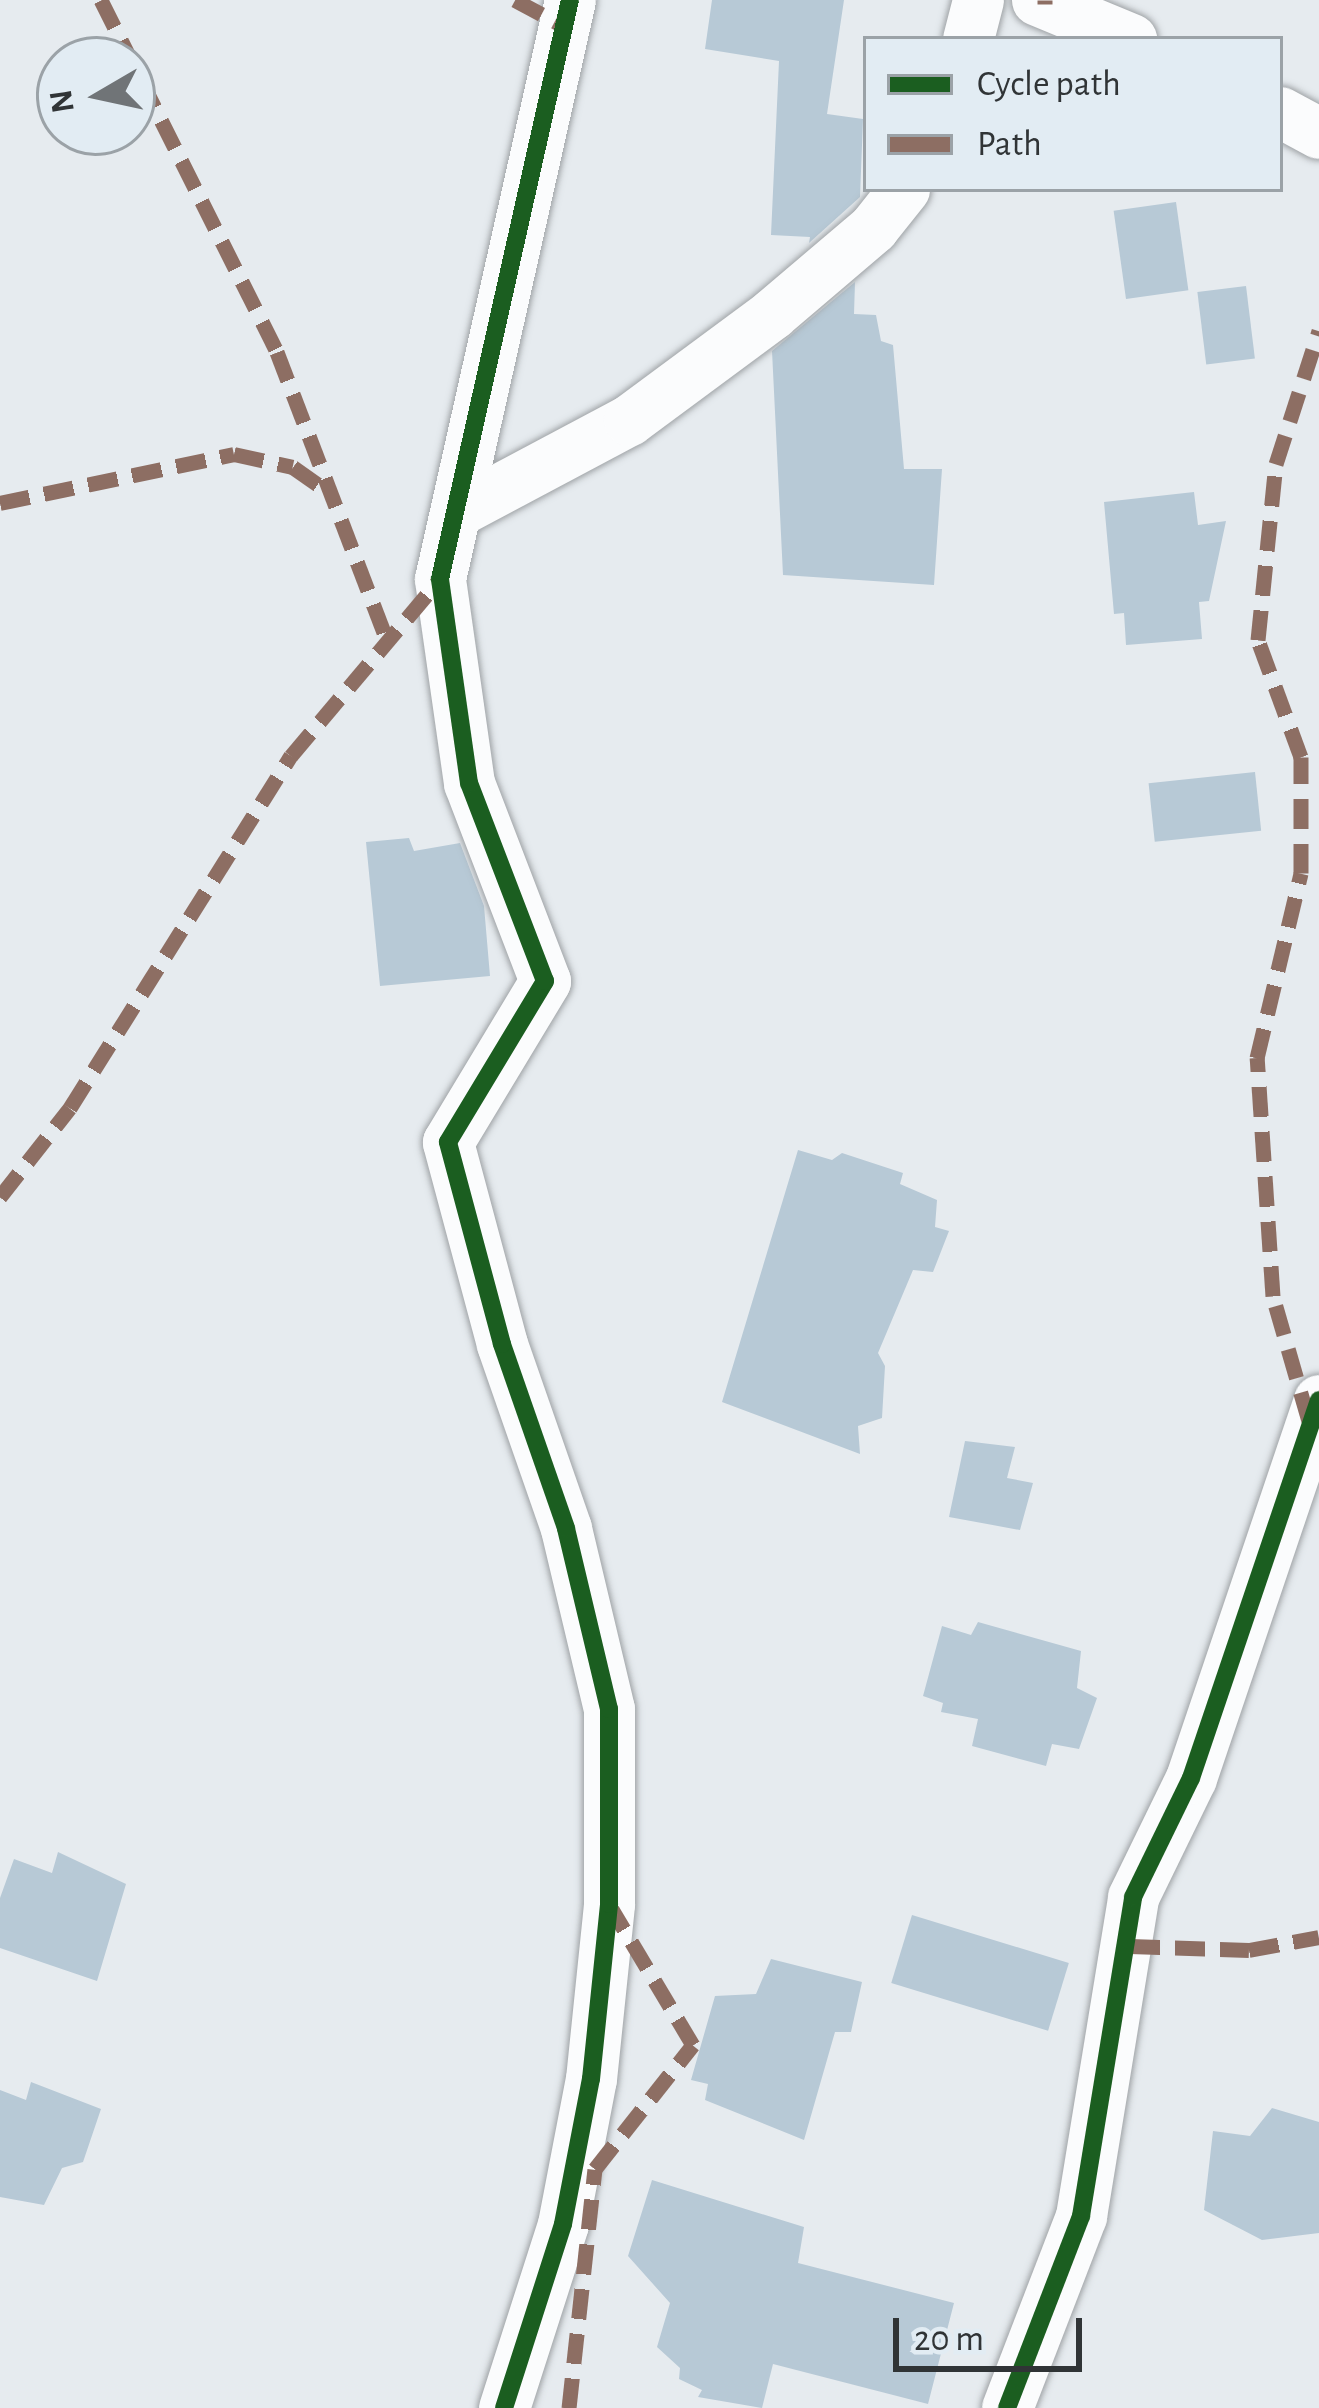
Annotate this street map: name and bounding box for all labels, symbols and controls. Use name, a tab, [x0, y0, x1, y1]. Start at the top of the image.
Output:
north arrow	[36, 36, 156, 156]
legend	[863, 36, 1283, 192]
text: Cycle path	[977, 66, 1121, 102]
text: N	[45, 87, 81, 115]
text: Path	[977, 126, 1042, 162]
scale bar	[899, 2294, 1088, 2368]
text: 20 m	[914, 2321, 984, 2357]

